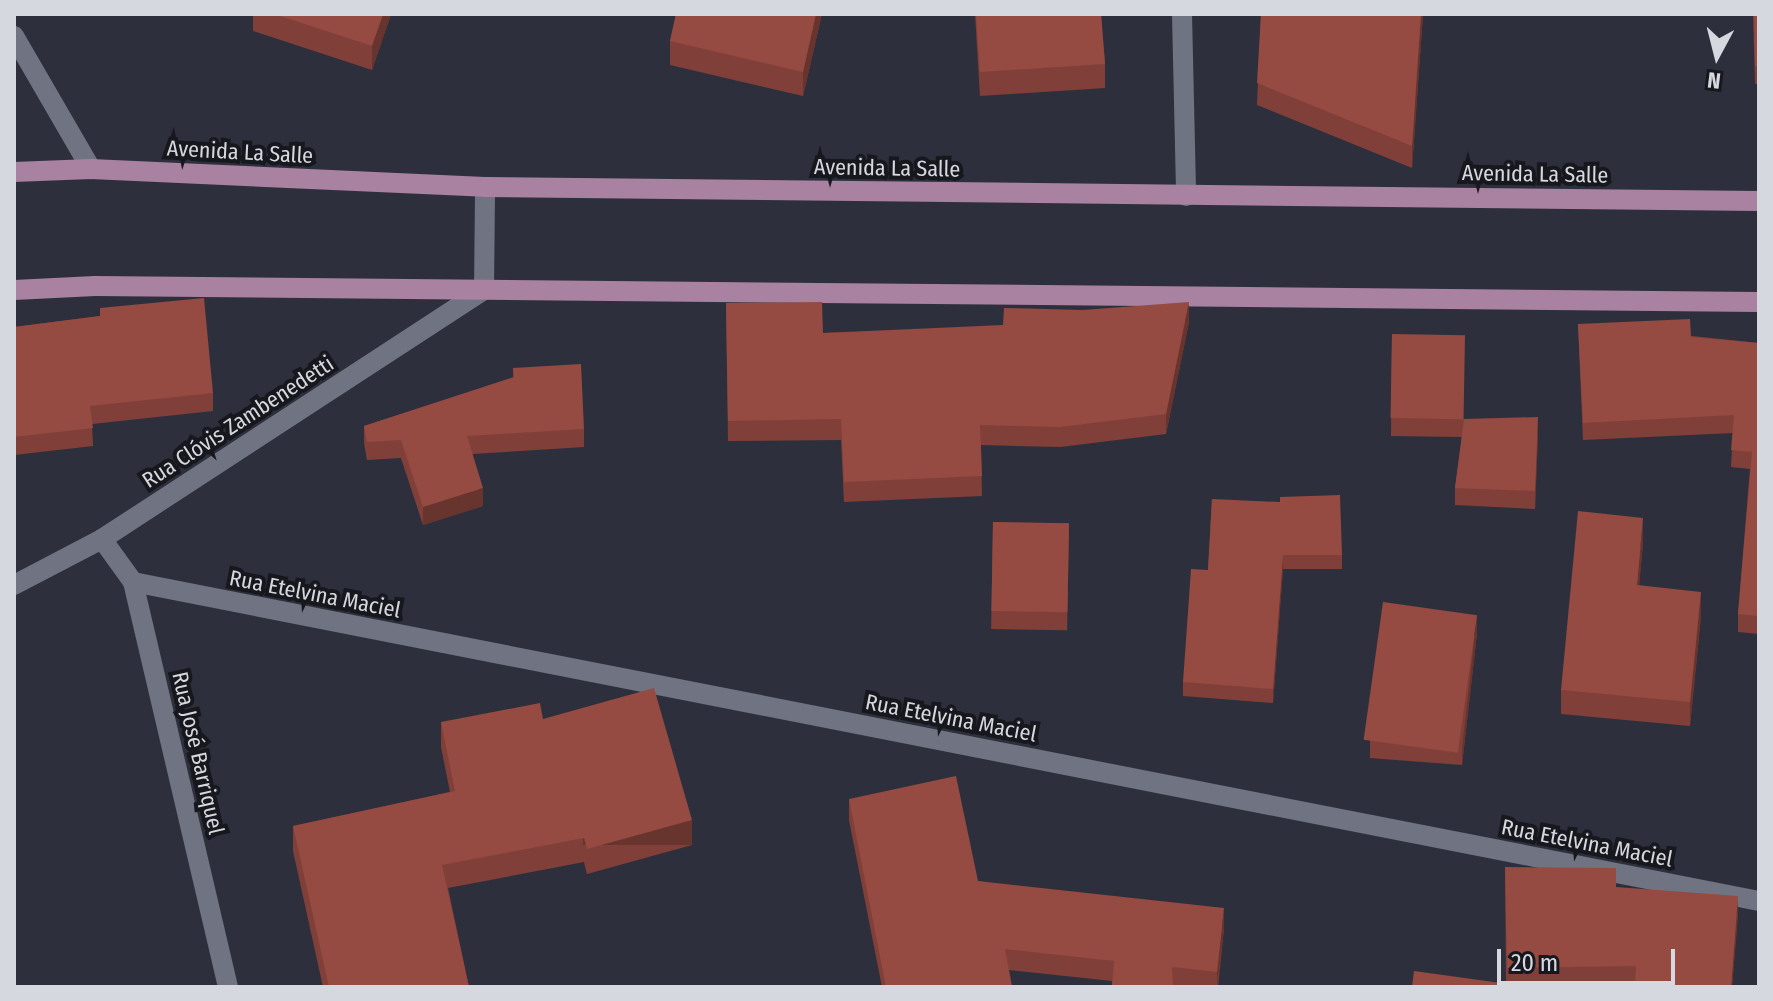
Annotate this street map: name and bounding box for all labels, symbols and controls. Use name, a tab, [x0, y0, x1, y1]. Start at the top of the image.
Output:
north arrow	[1677, 16, 1757, 96]
text: N	[1706, 66, 1722, 95]
street label: Avenida La Salle	[166, 135, 314, 169]
street label: Avenida La Salle	[814, 154, 960, 182]
street label: Avenida La Salle	[1462, 160, 1608, 188]
street label: Rua Clóvis Zambenedetti	[137, 350, 339, 494]
street label: Rua Etelvina Maciel	[227, 564, 403, 624]
street label: Rua José Barriquel	[166, 669, 230, 837]
street label: Rua Etelvina Maciel	[863, 688, 1039, 748]
street label: Rua Etelvina Maciel	[1499, 813, 1675, 873]
scale bar	[1501, 933, 1679, 983]
text: 20 m	[1511, 949, 1558, 977]

